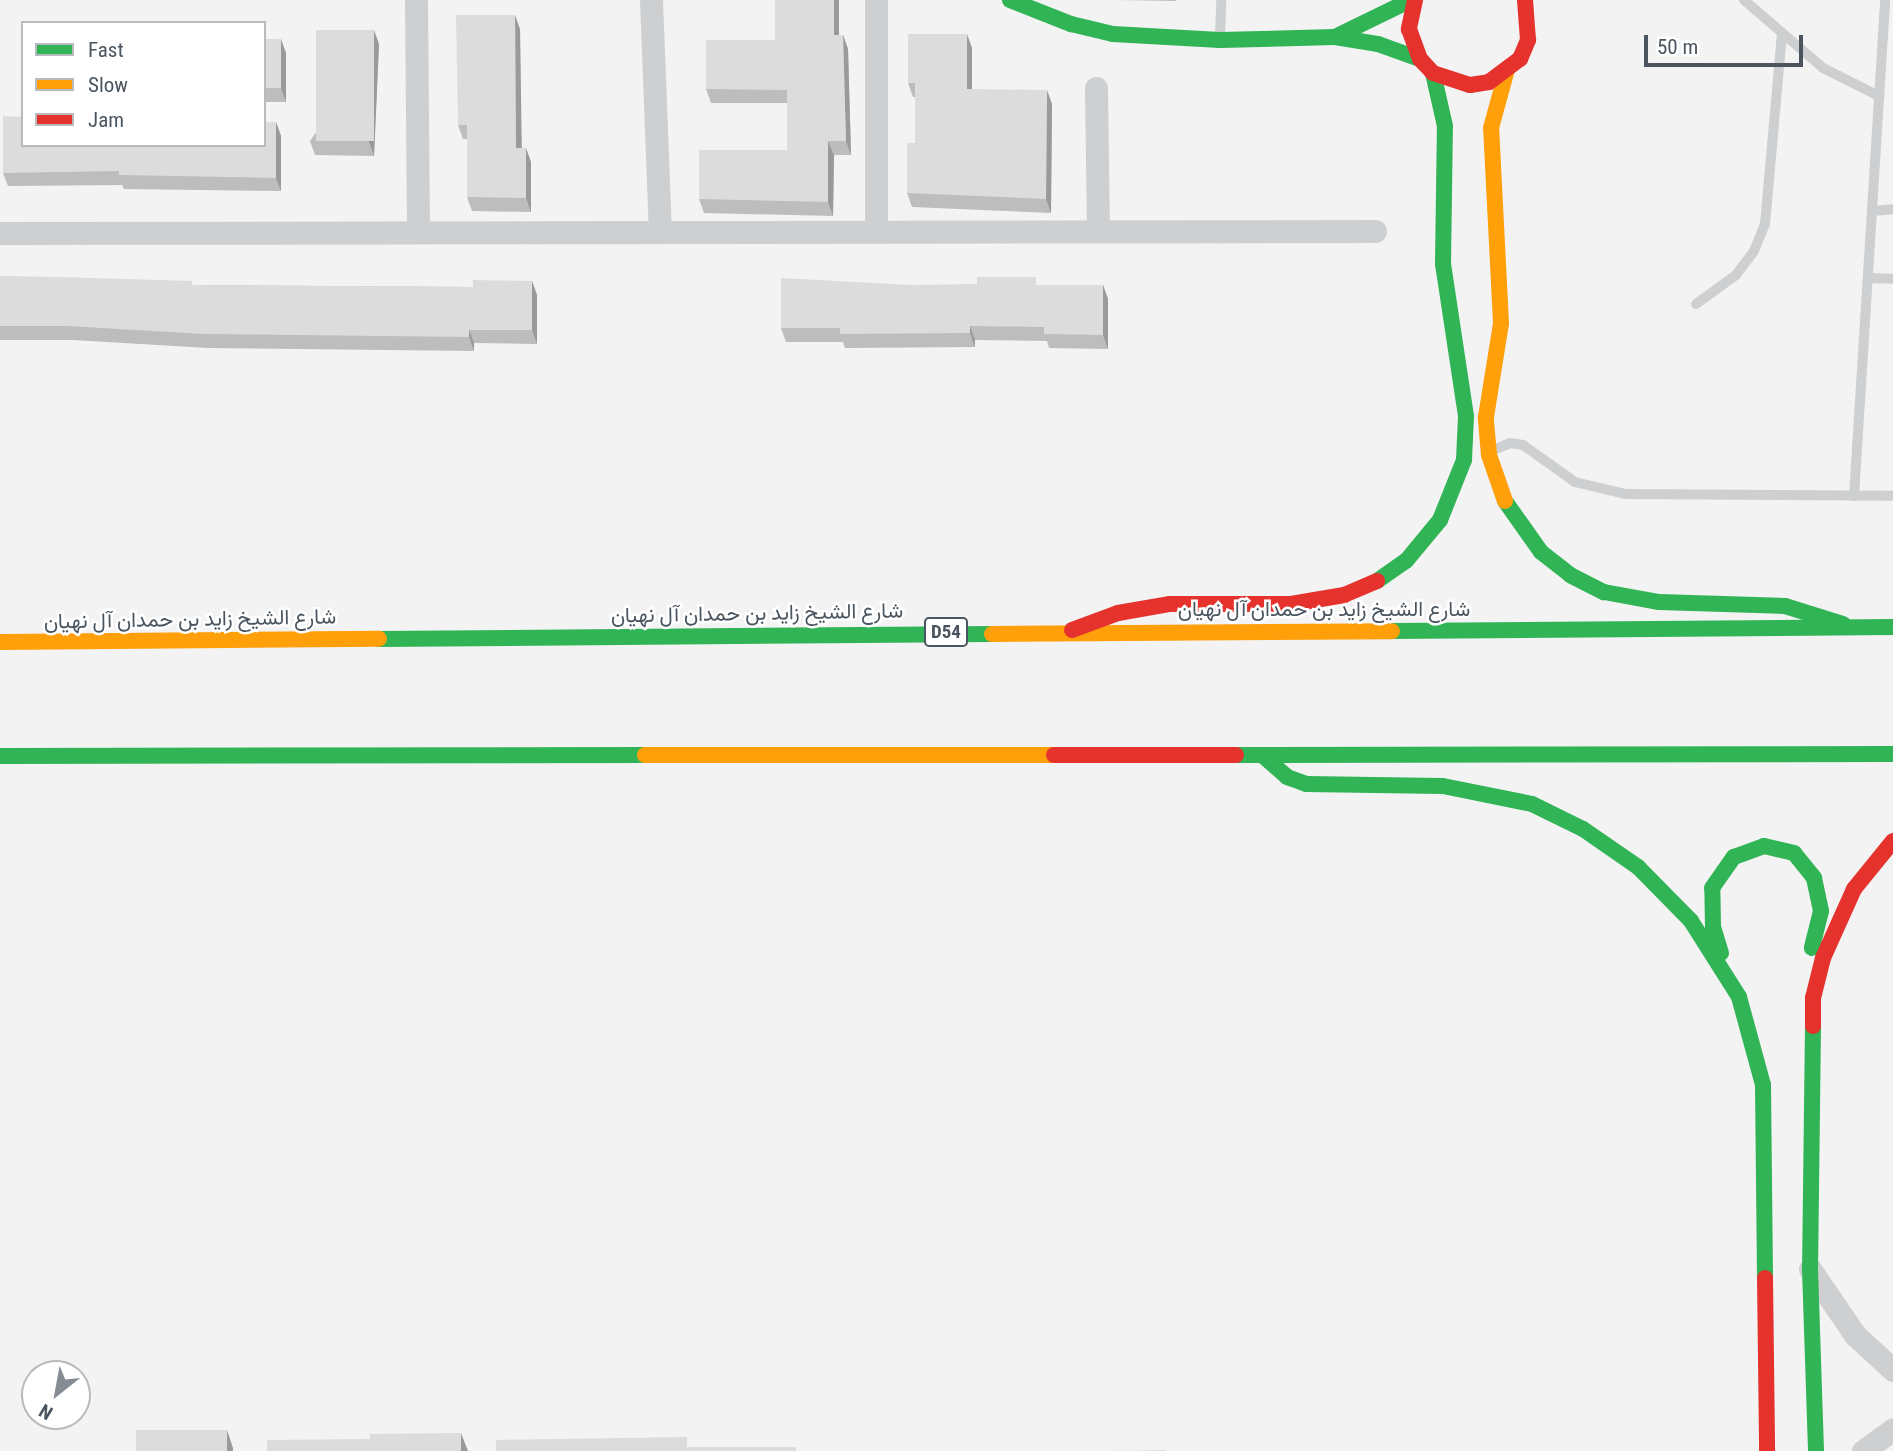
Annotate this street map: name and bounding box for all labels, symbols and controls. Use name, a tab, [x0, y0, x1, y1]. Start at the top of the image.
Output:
legend	[21, 21, 266, 147]
scale bar	[1648, 21, 1807, 65]
text: 50 m	[1657, 35, 1698, 59]
text: Fast	[88, 38, 124, 62]
text: Slow	[88, 73, 128, 97]
text: Jam	[88, 108, 124, 132]
street label: شارع الشيخ زايد بن حمدان آل نهيان	[1178, 596, 1470, 622]
street label: شارع الشيخ زايد بن حمدان آل نهيان	[611, 598, 903, 628]
street label: شارع الشيخ زايد بن حمدان آل نهيان	[44, 604, 336, 634]
road number: D54	[923, 617, 969, 648]
north arrow	[21, 1360, 91, 1430]
text: N	[35, 1399, 57, 1425]

